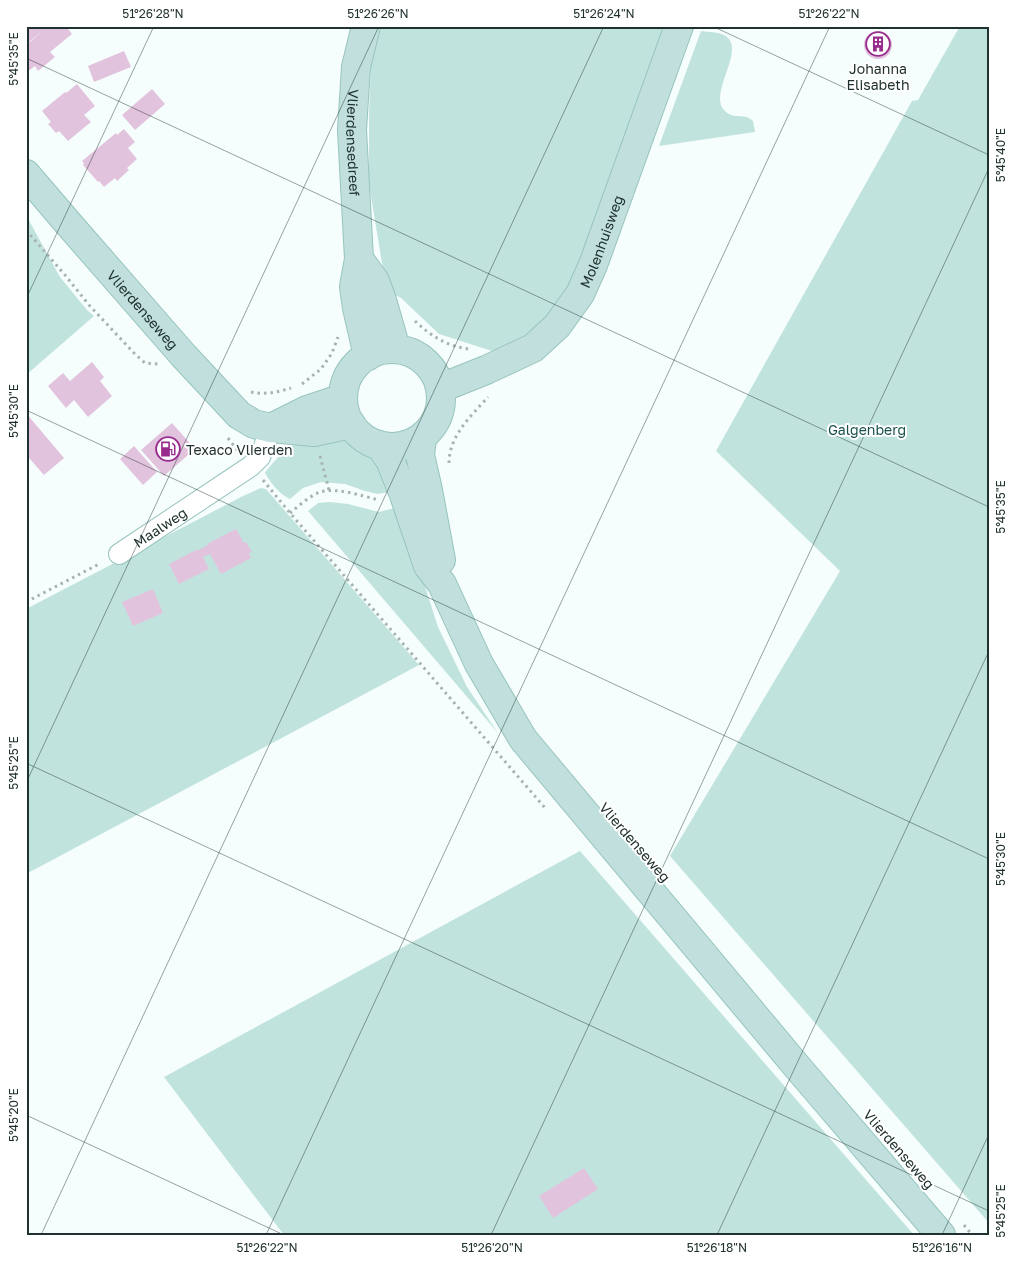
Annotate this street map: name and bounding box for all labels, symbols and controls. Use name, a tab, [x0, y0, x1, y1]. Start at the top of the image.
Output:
text: 51°26'28"N	[122, 6, 184, 21]
text: 51°26'26"N	[347, 6, 409, 21]
text: 51°26'24"N	[573, 6, 635, 21]
text: 51°26'22"N	[798, 6, 860, 21]
building icon: Johanna Elisabeth	[865, 31, 891, 57]
text: 5°45'35"E	[6, 32, 21, 86]
place label: Johanna Elisabeth	[846, 60, 910, 93]
street label: Vlierdensedreef	[343, 89, 364, 197]
text: 5°45'40"E	[993, 128, 1008, 182]
street label: Molenhuisweg	[575, 193, 626, 290]
street label: Vlierdenseweg	[104, 266, 182, 353]
text: 5°45'30"E	[6, 384, 21, 438]
park label: Galgenberg	[828, 421, 906, 438]
fuel station icon: Texaco Vlierden	[155, 436, 181, 462]
place label: Texaco Vlierden	[186, 441, 293, 458]
text: 5°45'35"E	[993, 480, 1008, 534]
street label: Maalweg	[130, 503, 190, 551]
text: 5°45'25"E	[6, 736, 21, 790]
street label: Vlierdenseweg	[596, 799, 674, 885]
text: 5°45'30"E	[993, 832, 1008, 886]
text: 5°45'20"E	[6, 1088, 21, 1142]
street label: Vlierdenseweg	[860, 1106, 938, 1192]
text: 5°45'25"E	[993, 1184, 1008, 1238]
text: 51°26'22"N	[236, 1240, 298, 1255]
text: 51°26'20"N	[461, 1240, 523, 1255]
text: 51°26'18"N	[687, 1240, 747, 1255]
text: 51°26'16"N	[912, 1240, 972, 1255]

